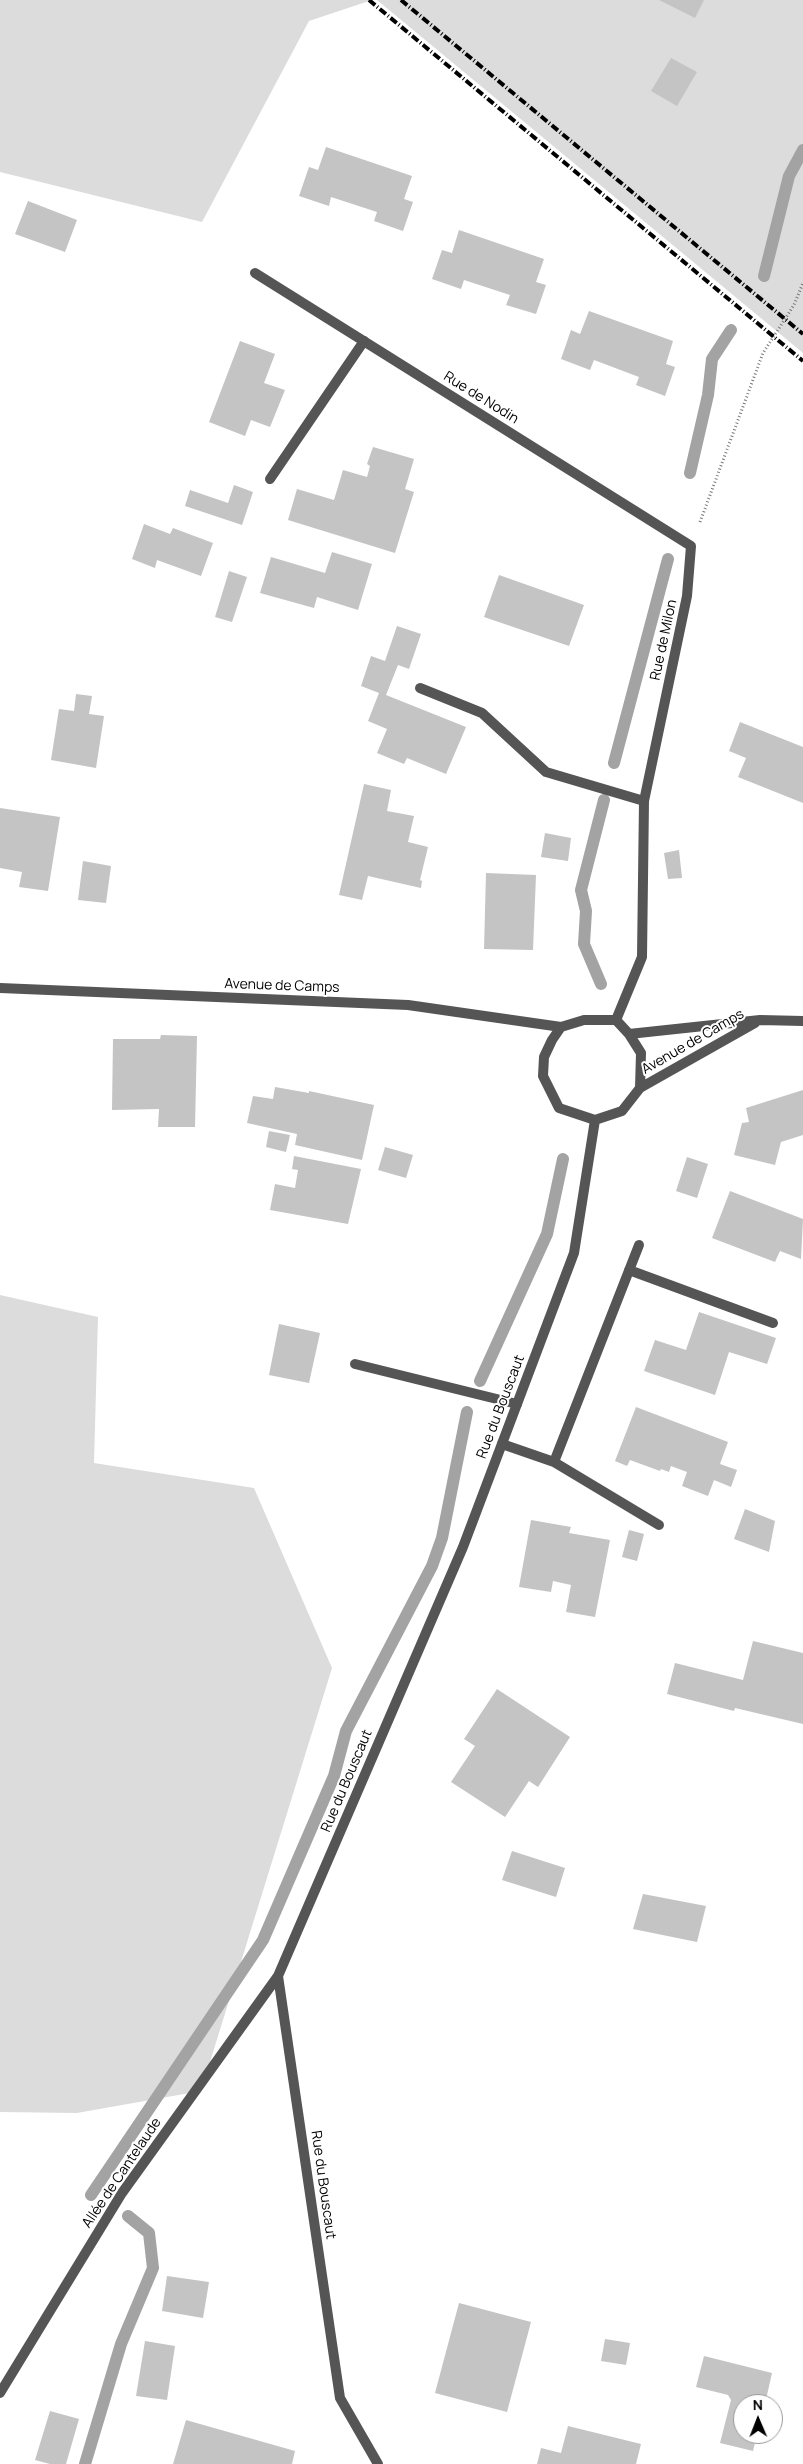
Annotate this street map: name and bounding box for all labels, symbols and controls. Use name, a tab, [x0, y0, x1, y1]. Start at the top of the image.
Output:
street label: Rue de Nodin	[440, 368, 522, 428]
street label: Rue de Milon	[647, 598, 681, 682]
street label: Avenue de Camps	[224, 976, 340, 996]
street label: Avenue de Camps	[639, 1006, 747, 1078]
street label: Rue du Bouscaut	[474, 1353, 528, 1461]
street label: Rue du Bouscaut	[318, 1727, 376, 1835]
street label: Allée de Cantelaude	[79, 2115, 165, 2231]
street label: Rue du Bouscaut	[307, 2130, 339, 2240]
north arrow	[733, 2394, 783, 2444]
text: N	[753, 2395, 763, 2414]

